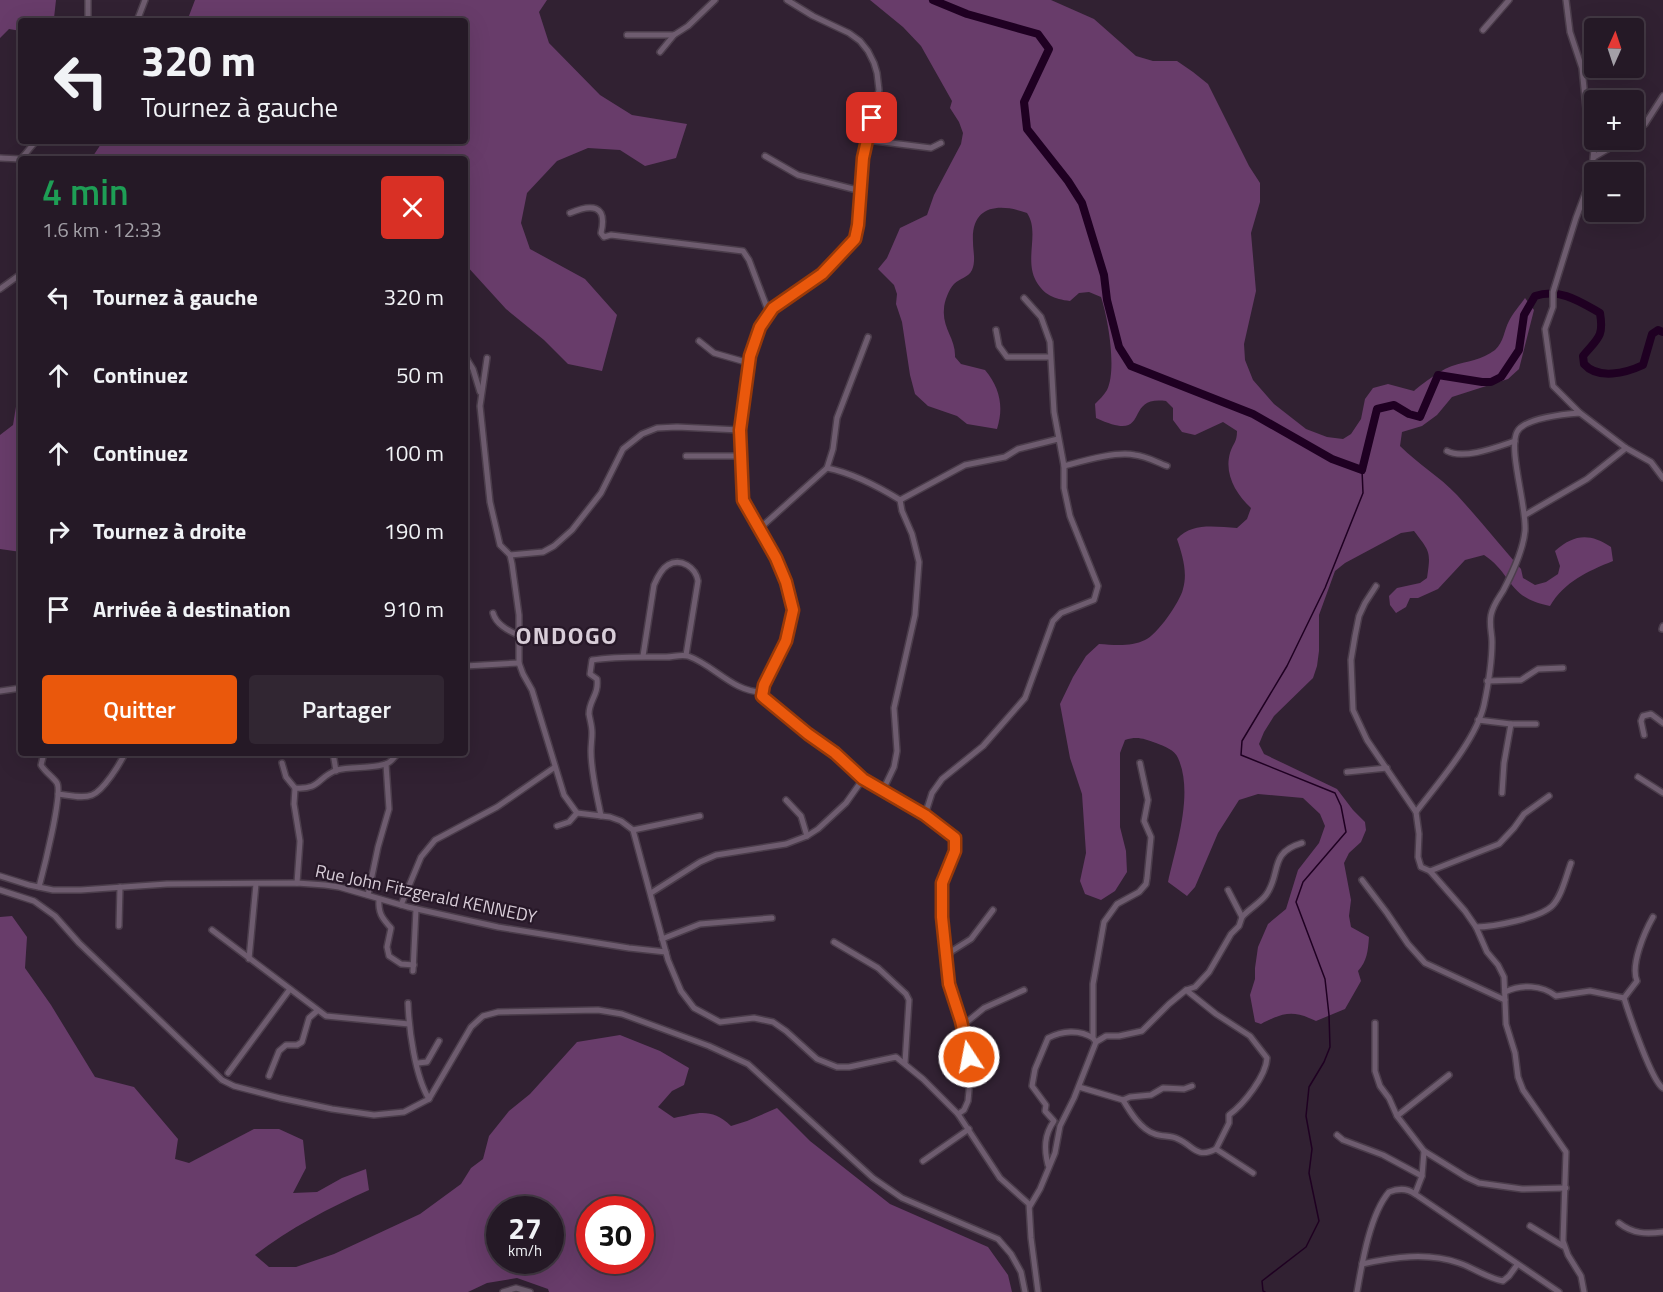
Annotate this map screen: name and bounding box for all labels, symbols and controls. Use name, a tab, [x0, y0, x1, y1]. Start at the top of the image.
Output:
north arrow	[1584, 18, 1644, 78]
map controls	[1584, 18, 1644, 222]
text: 320 m	[141, 28, 256, 92]
icon: left	[42, 42, 120, 120]
text: Tournez à gauche	[141, 86, 338, 127]
button: +	[1584, 90, 1644, 150]
pin	[846, 92, 897, 143]
icon: arrive	[855, 101, 888, 134]
button: −	[1584, 162, 1644, 222]
text: 4 min	[42, 164, 129, 219]
button: close	[381, 176, 444, 239]
text: 1.6 km · 12:33	[42, 214, 162, 245]
text: Tournez à gauche	[93, 280, 258, 314]
text: 320 m	[384, 280, 444, 314]
icon: left	[42, 281, 75, 314]
text: Continuez	[93, 358, 188, 392]
text: 50 m	[396, 358, 444, 392]
icon: ahead	[42, 359, 75, 392]
text: Continuez	[93, 436, 188, 470]
text: 100 m	[384, 436, 444, 470]
icon: ahead	[42, 437, 75, 470]
text: Tournez à droite	[93, 514, 246, 548]
text: 190 m	[384, 514, 444, 548]
icon: right	[42, 515, 75, 548]
text: Arrivée à destination	[93, 592, 291, 626]
text: 910 m	[384, 592, 444, 626]
icon: arrive	[42, 593, 75, 626]
district label: ONDOGO	[516, 617, 618, 653]
button: Quitter	[42, 675, 237, 744]
button: Partager	[249, 675, 444, 744]
street label: Rue John Fitzgerald KENNEDY	[313, 857, 540, 930]
position arrow	[937, 1025, 1001, 1089]
speed limit sign: 30	[576, 1196, 654, 1274]
text: 27	[508, 1205, 542, 1251]
text: km/h	[508, 1239, 542, 1262]

